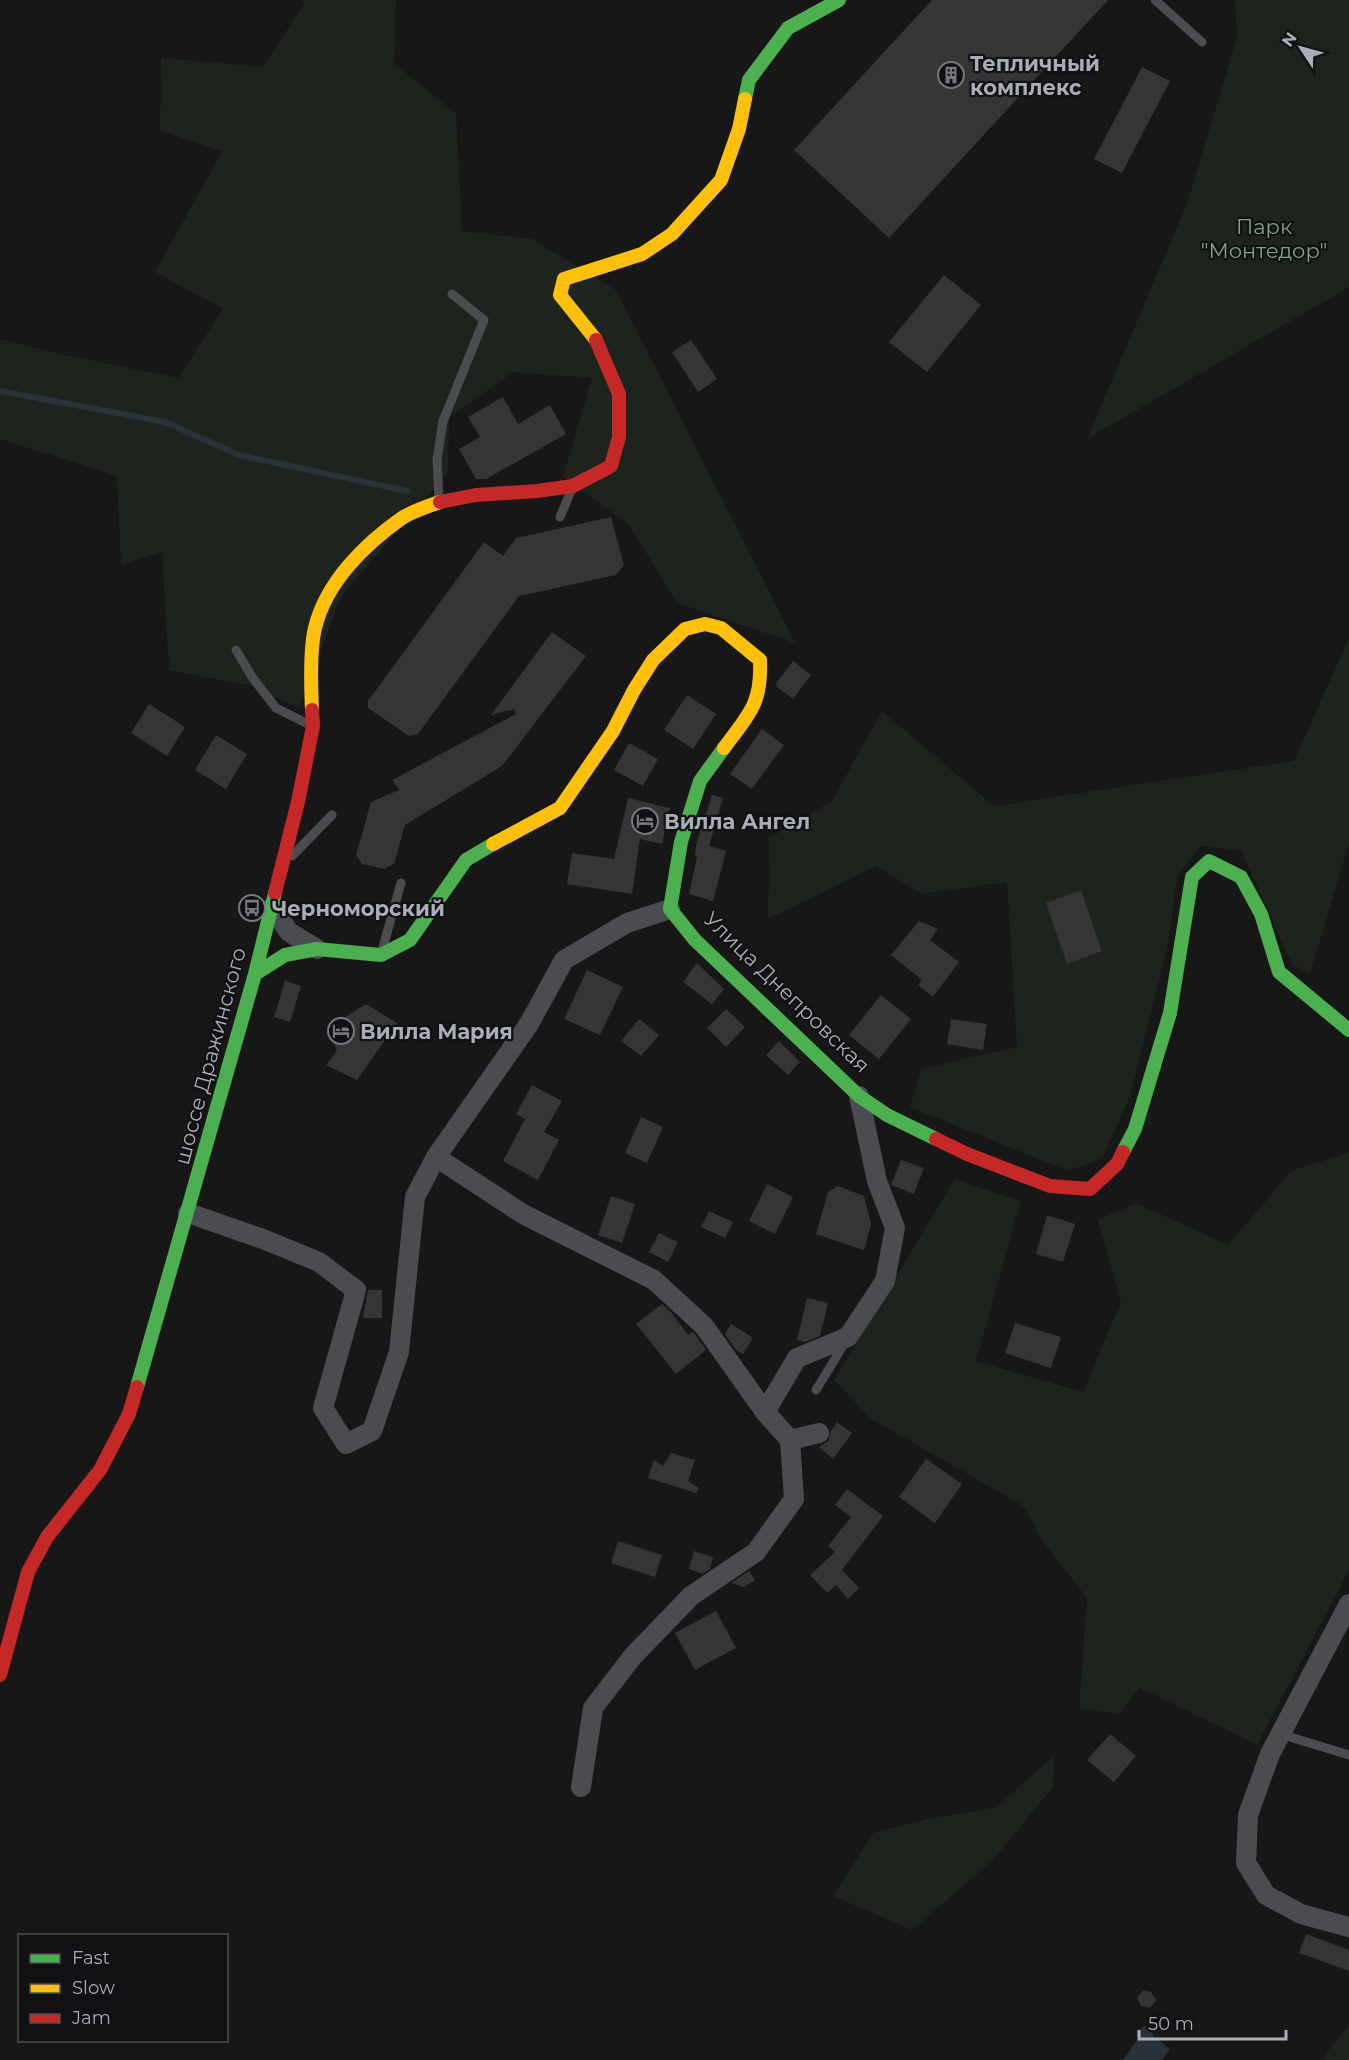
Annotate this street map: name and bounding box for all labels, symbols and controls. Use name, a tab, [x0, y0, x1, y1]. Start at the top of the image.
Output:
north arrow	[1271, 18, 1331, 78]
text: N	[1278, 29, 1301, 50]
place label: Тепличный комплекс	[970, 51, 1100, 100]
building icon: Тепличный комплекс	[936, 60, 966, 90]
park label: Парк "Монтедор"	[1201, 214, 1327, 263]
hotel icon: Вилла Ангел	[630, 806, 660, 836]
place label: Вилла Ангел	[664, 809, 810, 834]
bus stop icon: Черноморский	[237, 893, 267, 923]
place label: Черноморский	[272, 896, 445, 921]
street label: Улица Днепровская	[699, 906, 875, 1078]
street label: шоссе Дражинского	[169, 945, 251, 1167]
hotel icon: Вилла Мария	[326, 1016, 356, 1046]
place label: Вилла Мария	[360, 1019, 513, 1044]
legend	[18, 1934, 228, 2042]
text: Fast	[72, 1947, 110, 1969]
text: Slow	[72, 1977, 115, 1999]
scale bar	[1139, 2003, 1286, 2041]
text: Jam	[71, 2007, 111, 2029]
text: 50 m	[1148, 2013, 1194, 2035]

